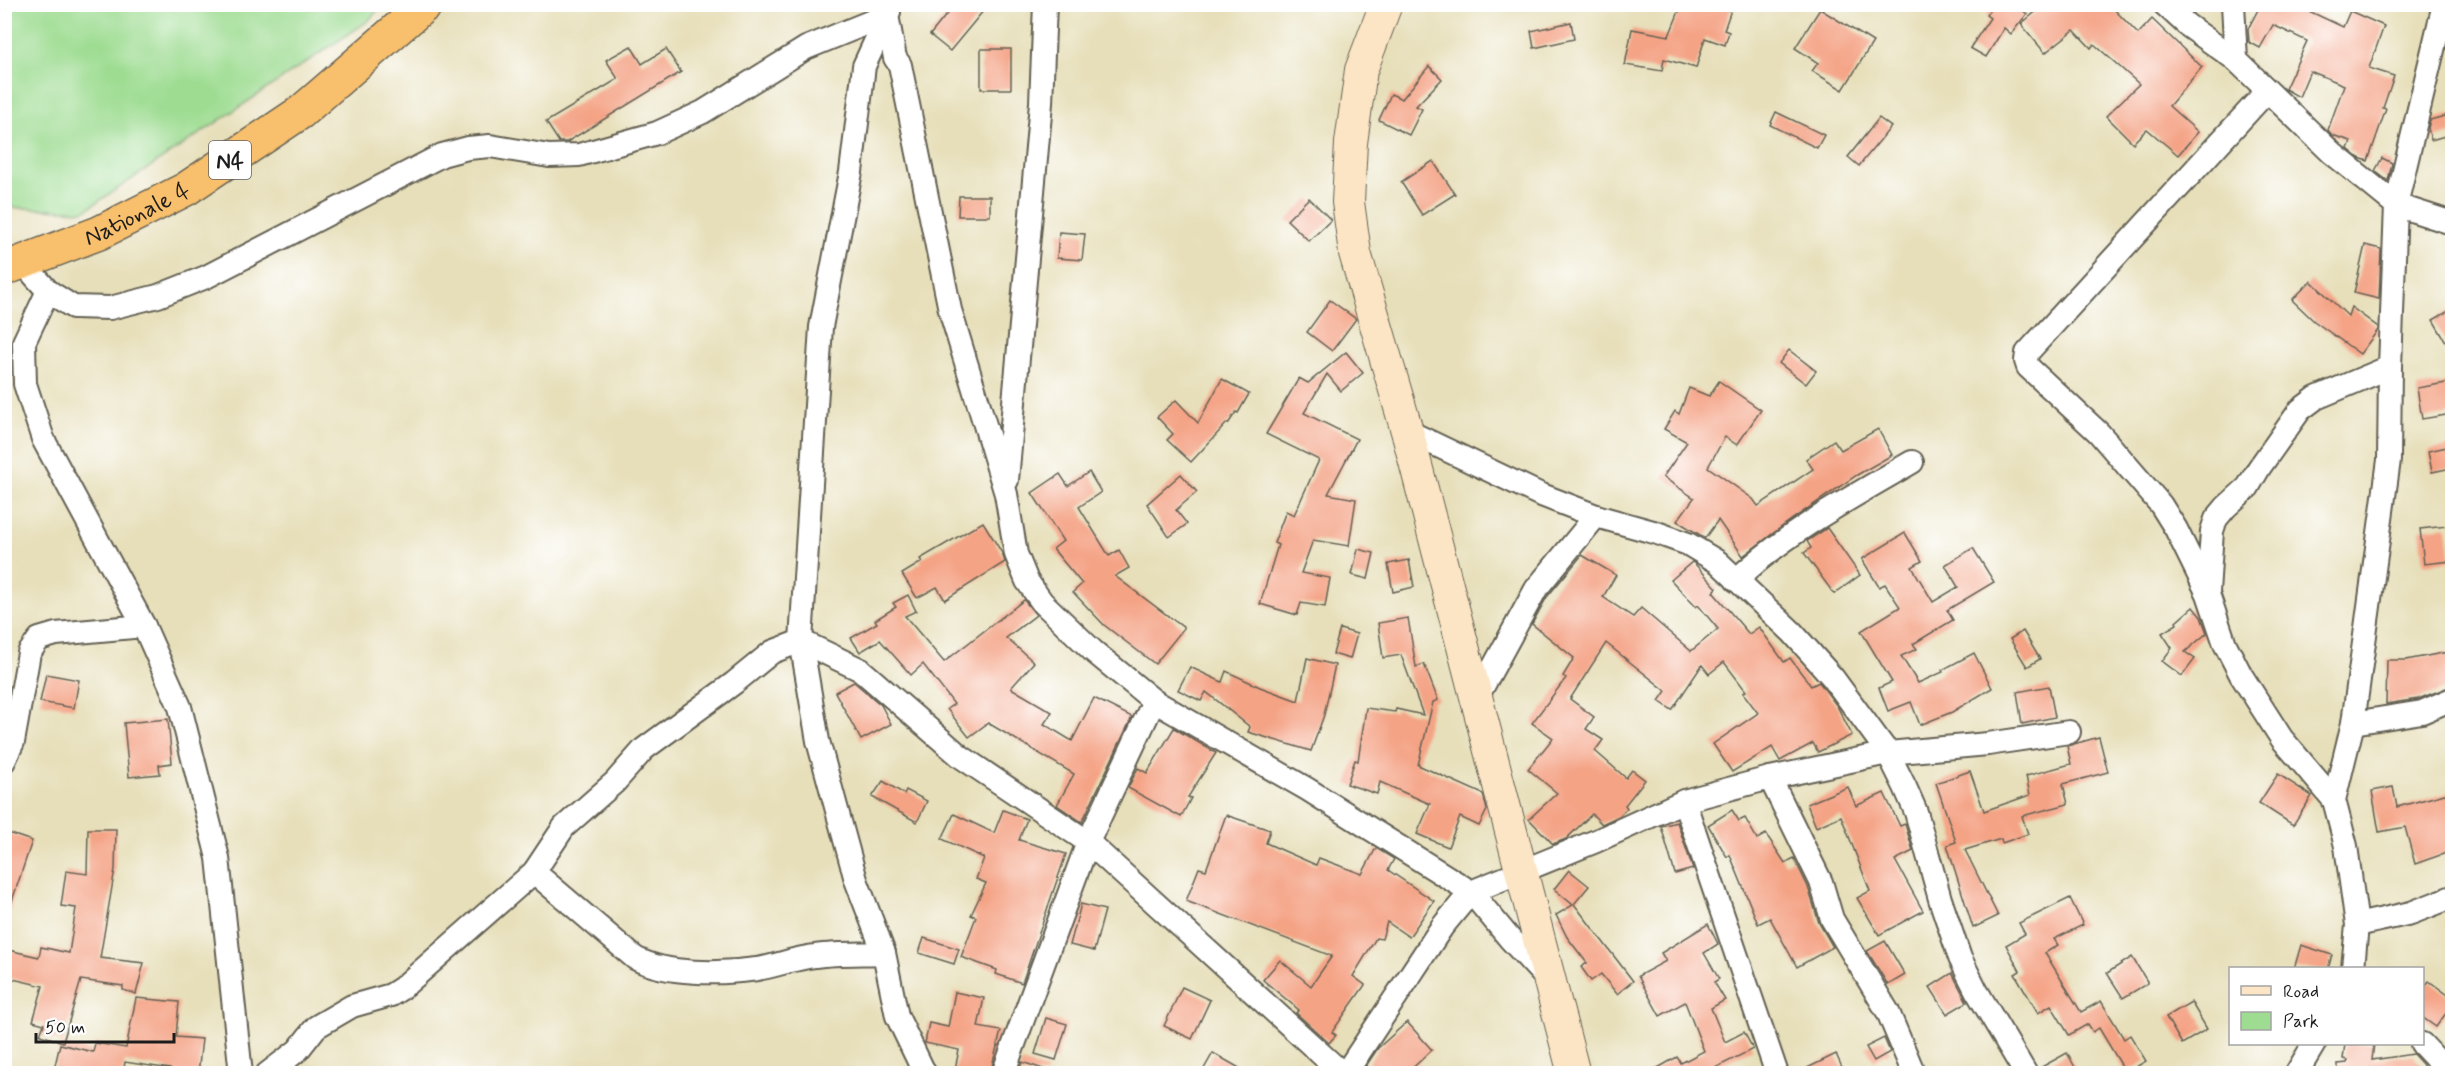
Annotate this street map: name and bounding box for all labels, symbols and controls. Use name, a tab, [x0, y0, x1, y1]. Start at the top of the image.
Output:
road number: N4	[209, 141, 251, 179]
street label: Nationale 4	[80, 175, 196, 254]
legend	[2229, 967, 2424, 1045]
text: Road	[2283, 980, 2319, 1004]
scale bar	[36, 1006, 174, 1044]
text: Park	[2283, 1010, 2319, 1034]
text: 50 m	[45, 1016, 85, 1040]

